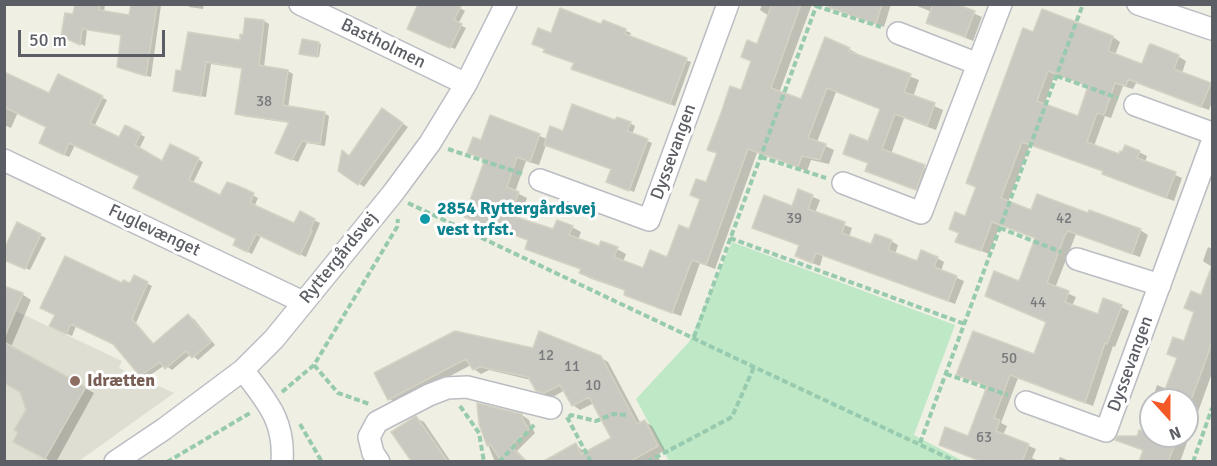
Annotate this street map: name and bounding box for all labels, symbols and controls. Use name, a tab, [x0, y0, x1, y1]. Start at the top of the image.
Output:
street label: Bastholmen	[337, 14, 429, 74]
scale bar	[21, 18, 168, 56]
text: 50 m	[29, 29, 67, 51]
house number: 38	[256, 93, 272, 111]
street label: Dyssevangen	[647, 101, 701, 203]
place label: 2854 Ryttergårdsvej vest trfst.	[437, 198, 596, 240]
street label: Fuglevænget	[105, 200, 203, 262]
street label: Ryttergårdsvej	[295, 208, 383, 308]
house number: 39	[786, 210, 802, 228]
house number: 42	[1056, 210, 1072, 228]
marker: 2854 Ryttergårdsvej vest trfst.	[418, 212, 432, 226]
house number: 44	[1030, 294, 1046, 312]
street label: Dyssevangen	[1104, 313, 1158, 415]
house number: 12	[538, 347, 554, 365]
house number: 50	[1001, 350, 1017, 368]
house number: 11	[564, 358, 580, 376]
place label: Idrætten	[87, 370, 155, 392]
marker: Idrætten	[68, 374, 82, 388]
house number: 10	[585, 377, 601, 395]
north arrow	[1139, 388, 1199, 448]
text: N	[1166, 422, 1184, 444]
house number: 63	[976, 429, 992, 447]

